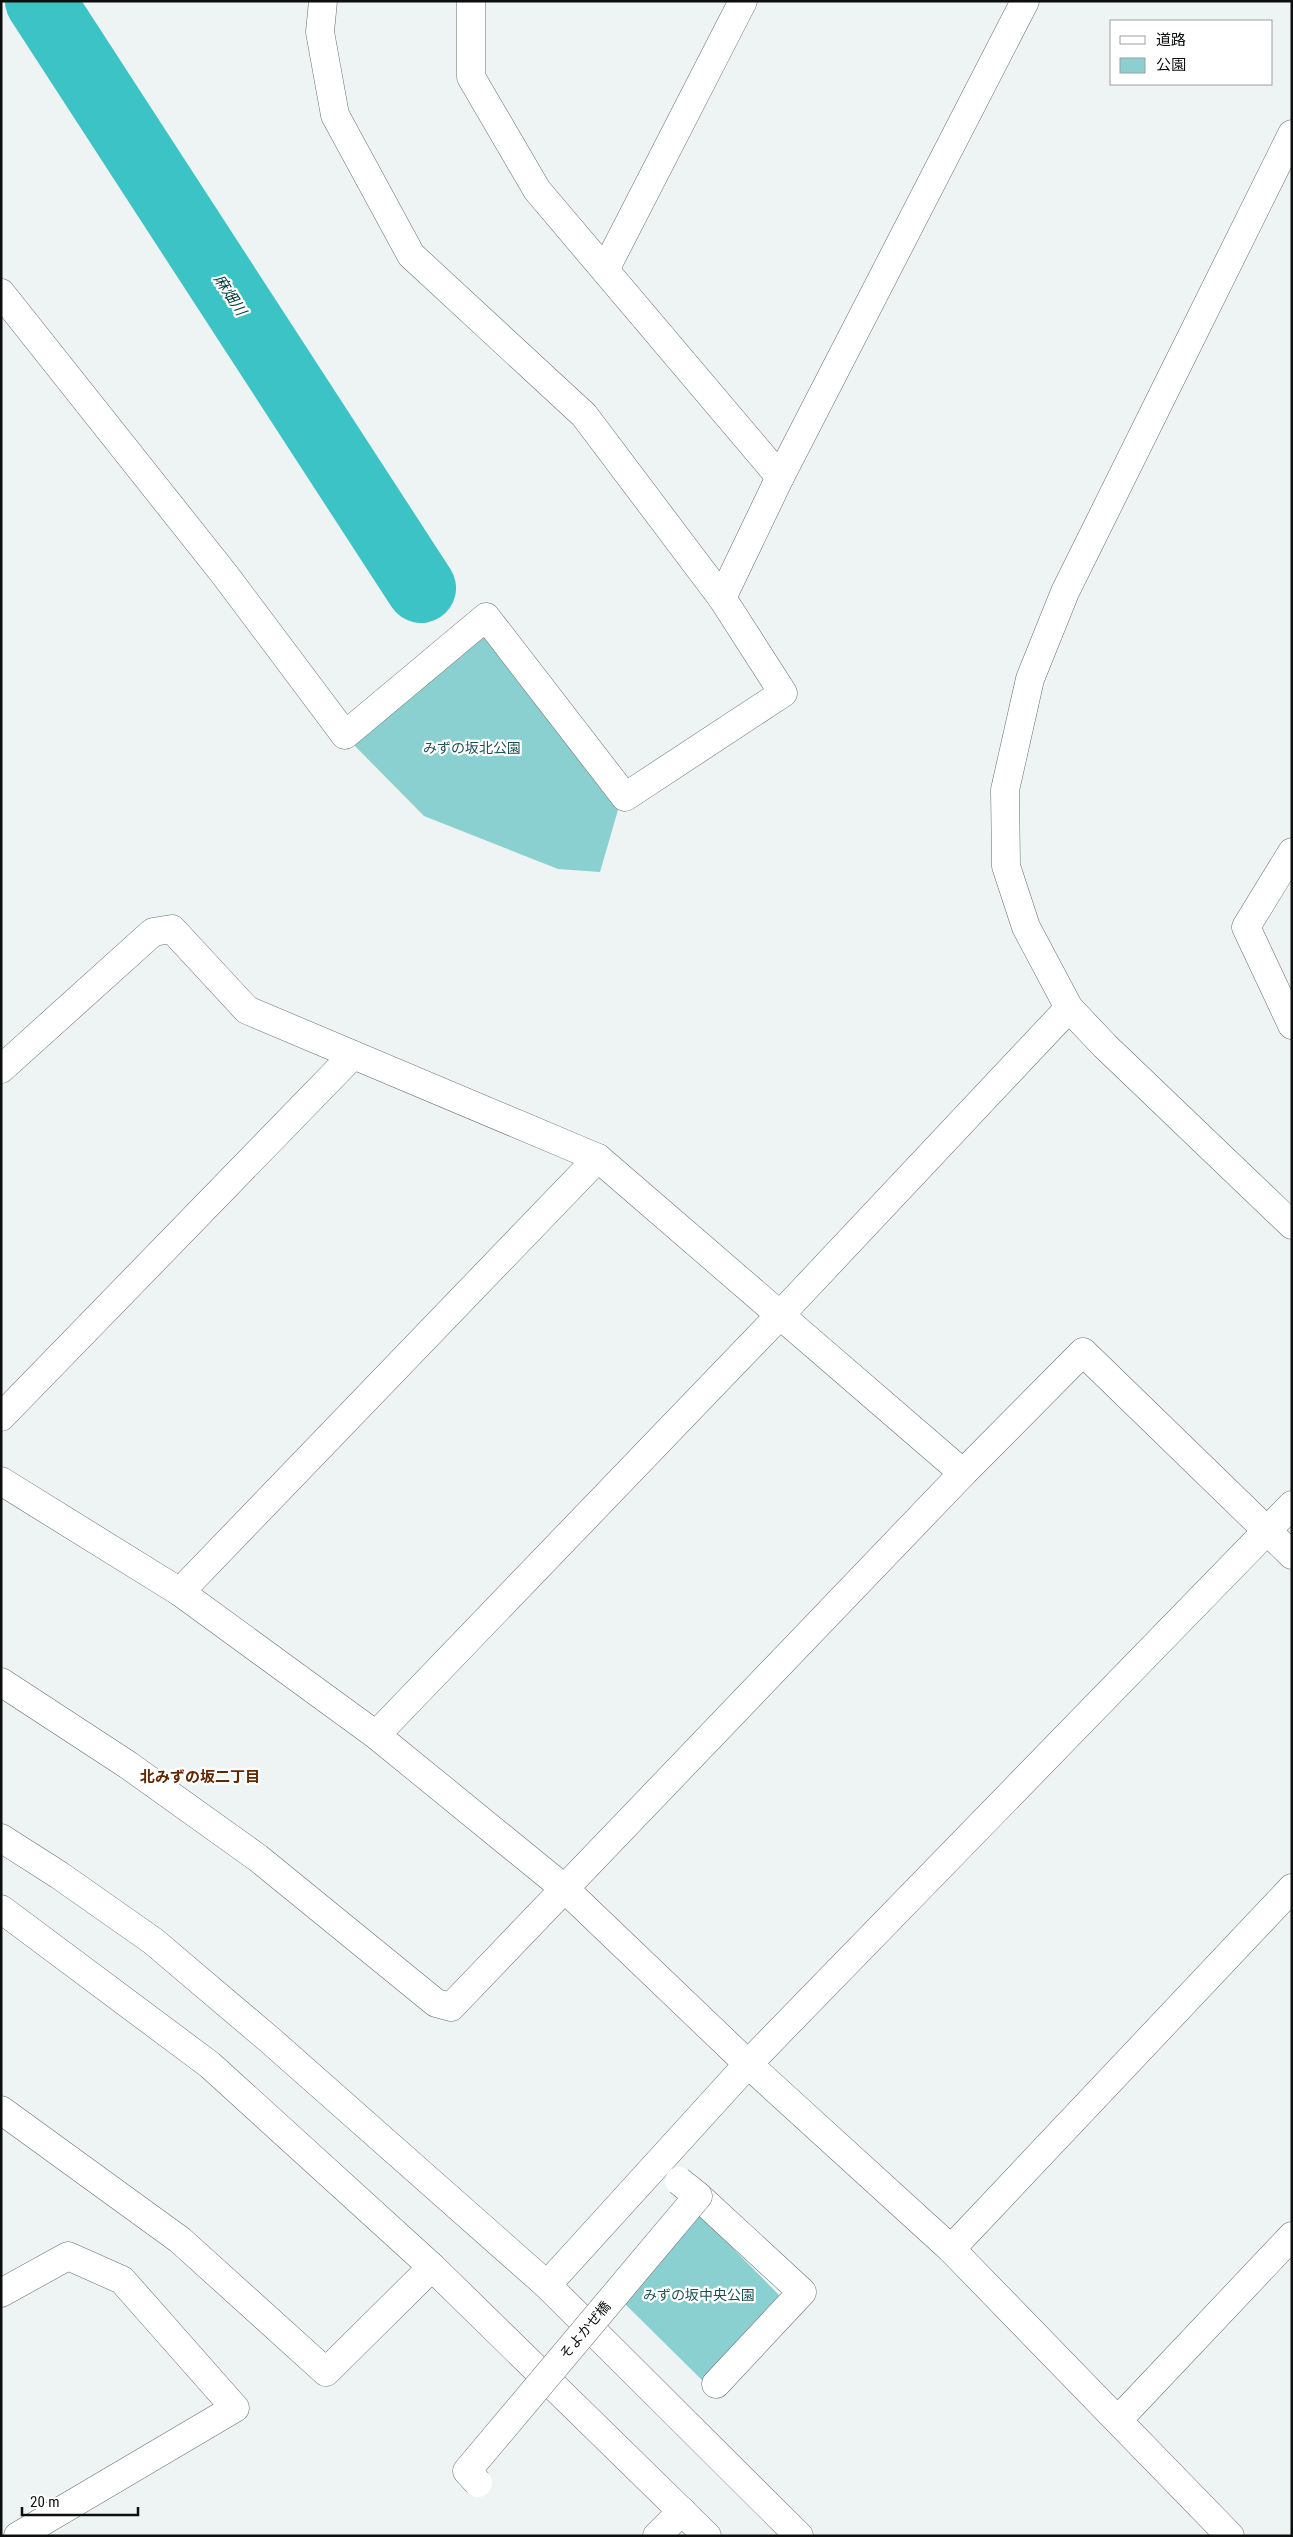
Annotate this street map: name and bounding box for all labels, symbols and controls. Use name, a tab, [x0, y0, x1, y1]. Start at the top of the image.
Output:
legend	[1110, 20, 1273, 85]
text: 道路	[1156, 31, 1186, 49]
text: 公園	[1156, 56, 1186, 74]
water label: 麻畑川	[210, 271, 251, 320]
park label: みずの坂北公園	[423, 740, 521, 756]
district label: 北みずの坂二丁目	[140, 1768, 260, 1786]
park label: みずの坂中央公園	[643, 2287, 755, 2303]
street label: そよかぜ橋	[556, 2298, 614, 2362]
scale bar	[22, 2484, 139, 2516]
text: 20 m	[30, 2493, 60, 2511]

